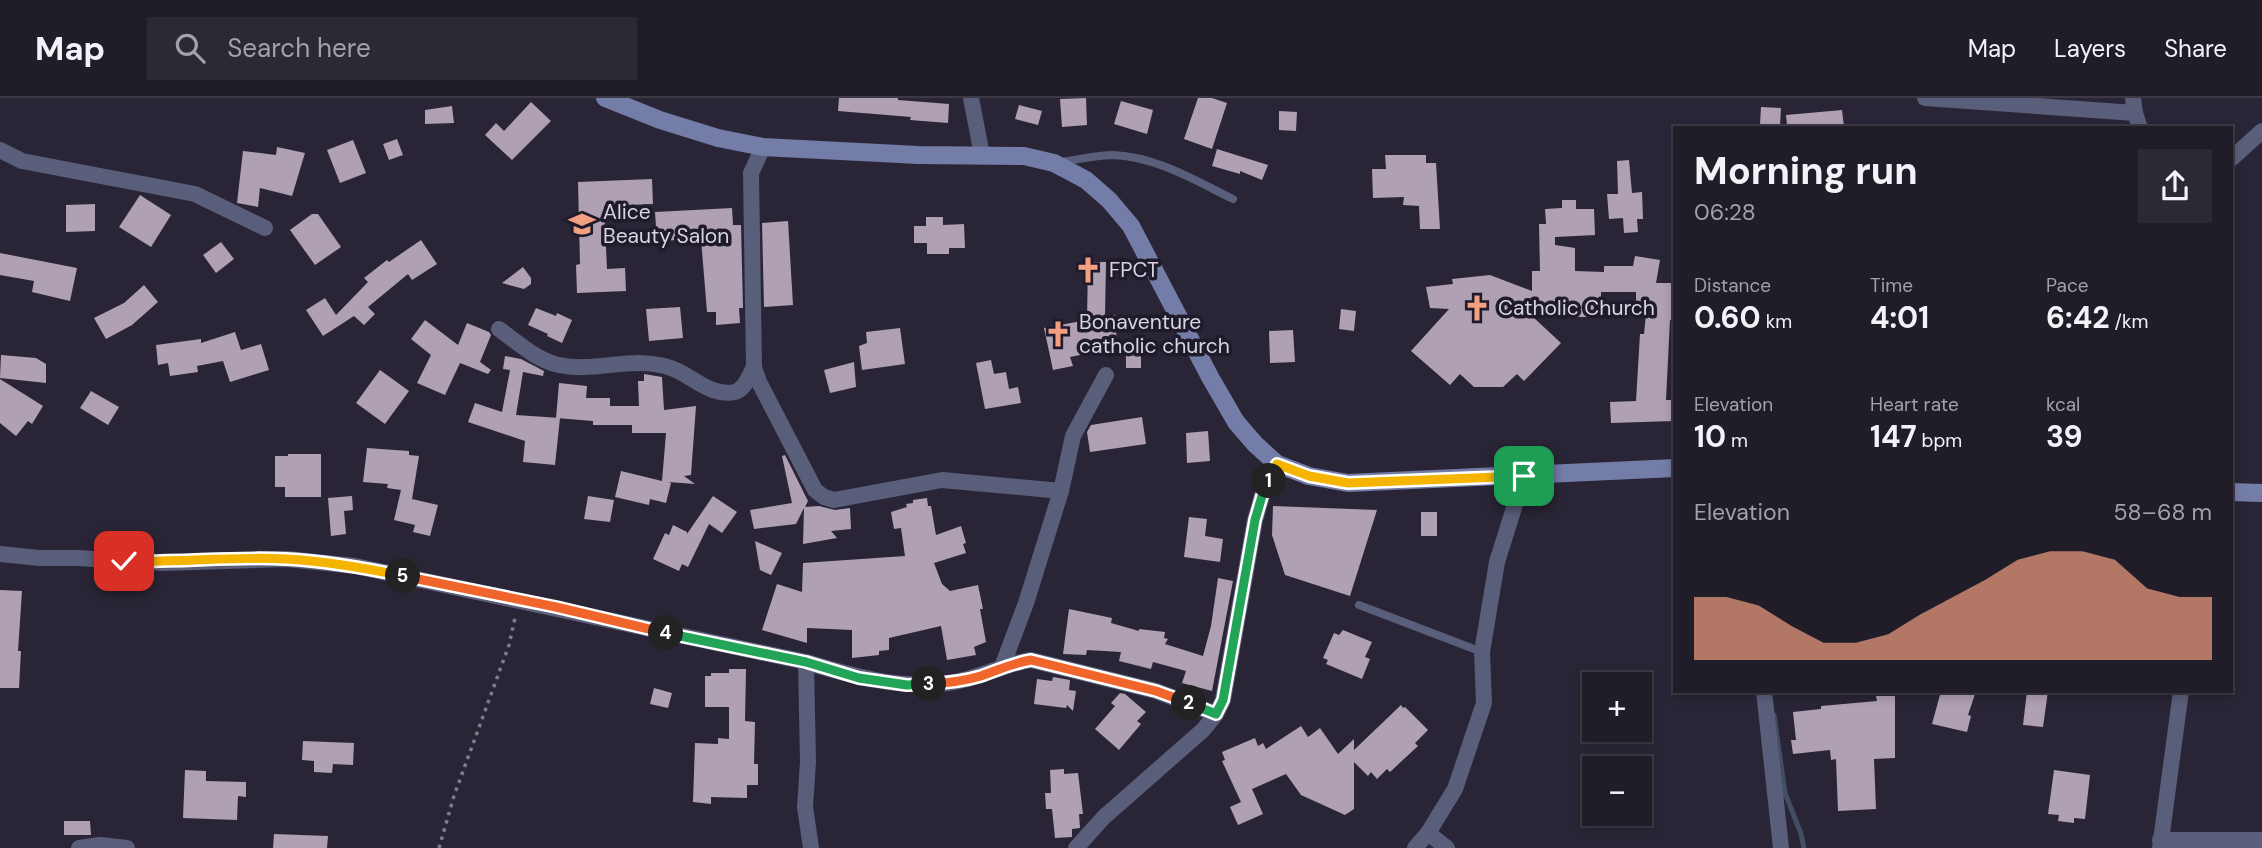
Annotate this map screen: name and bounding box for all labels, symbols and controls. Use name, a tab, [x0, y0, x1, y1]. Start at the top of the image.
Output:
search box	[147, 17, 637, 80]
text: Map	[35, 27, 105, 70]
icon: search	[171, 29, 209, 67]
text: Search here	[227, 31, 371, 65]
text: Map	[1968, 33, 2016, 64]
text: Layers	[2054, 33, 2126, 64]
text: Share	[2164, 33, 2227, 64]
text: Morning run	[1694, 146, 1918, 196]
button: share	[2138, 149, 2212, 223]
text: 06:28	[1694, 197, 1756, 227]
place label: Alice Beauty Salon	[603, 198, 729, 250]
school or university icon: Alice Beauty Salon	[567, 209, 597, 239]
church icon: FPCT	[1073, 255, 1103, 285]
place label: FPCT	[1109, 256, 1159, 284]
text: Distance	[1694, 273, 1771, 298]
text: Time	[1870, 273, 1913, 298]
text: Pace	[2046, 273, 2089, 298]
church icon: Catholic Church	[1462, 293, 1492, 323]
place label: Catholic Church	[1498, 294, 1655, 322]
text: 0.60	[1694, 298, 1761, 337]
text: 4:01	[1870, 298, 1929, 337]
text: 6:42	[2046, 298, 2109, 337]
place label: Bonaventure catholic church	[1079, 308, 1230, 360]
text: km	[1761, 309, 1792, 334]
text: /km	[2109, 309, 2148, 334]
church icon: Bonaventure catholic church	[1043, 319, 1073, 349]
text: Elevation	[1694, 392, 1773, 417]
text: Heart rate	[1870, 392, 1959, 417]
text: kcal	[2046, 392, 2080, 417]
text: 10	[1694, 417, 1726, 456]
text: 147	[1870, 417, 1917, 456]
text: 39	[2046, 417, 2082, 456]
text: m	[1726, 428, 1748, 453]
text: bpm	[1917, 428, 1962, 453]
pin	[1494, 446, 1554, 506]
icon: arrive	[1505, 457, 1543, 495]
pin: 1	[1252, 464, 1286, 498]
text: 1	[1265, 468, 1272, 493]
text: Elevation	[1694, 497, 1790, 527]
text: 58–68 m	[2114, 497, 2212, 527]
pin	[94, 531, 154, 591]
icon: check	[105, 542, 143, 580]
pin: 5	[386, 559, 420, 594]
text: 5	[397, 563, 408, 588]
pin: 4	[648, 616, 684, 650]
text: 4	[659, 620, 672, 645]
pin: 3	[912, 666, 946, 702]
text: 3	[923, 671, 934, 696]
map controls	[1582, 672, 1652, 826]
button: +	[1582, 672, 1652, 742]
pin: 2	[1172, 686, 1206, 720]
text: 2	[1183, 690, 1194, 715]
button: −	[1582, 756, 1652, 826]

